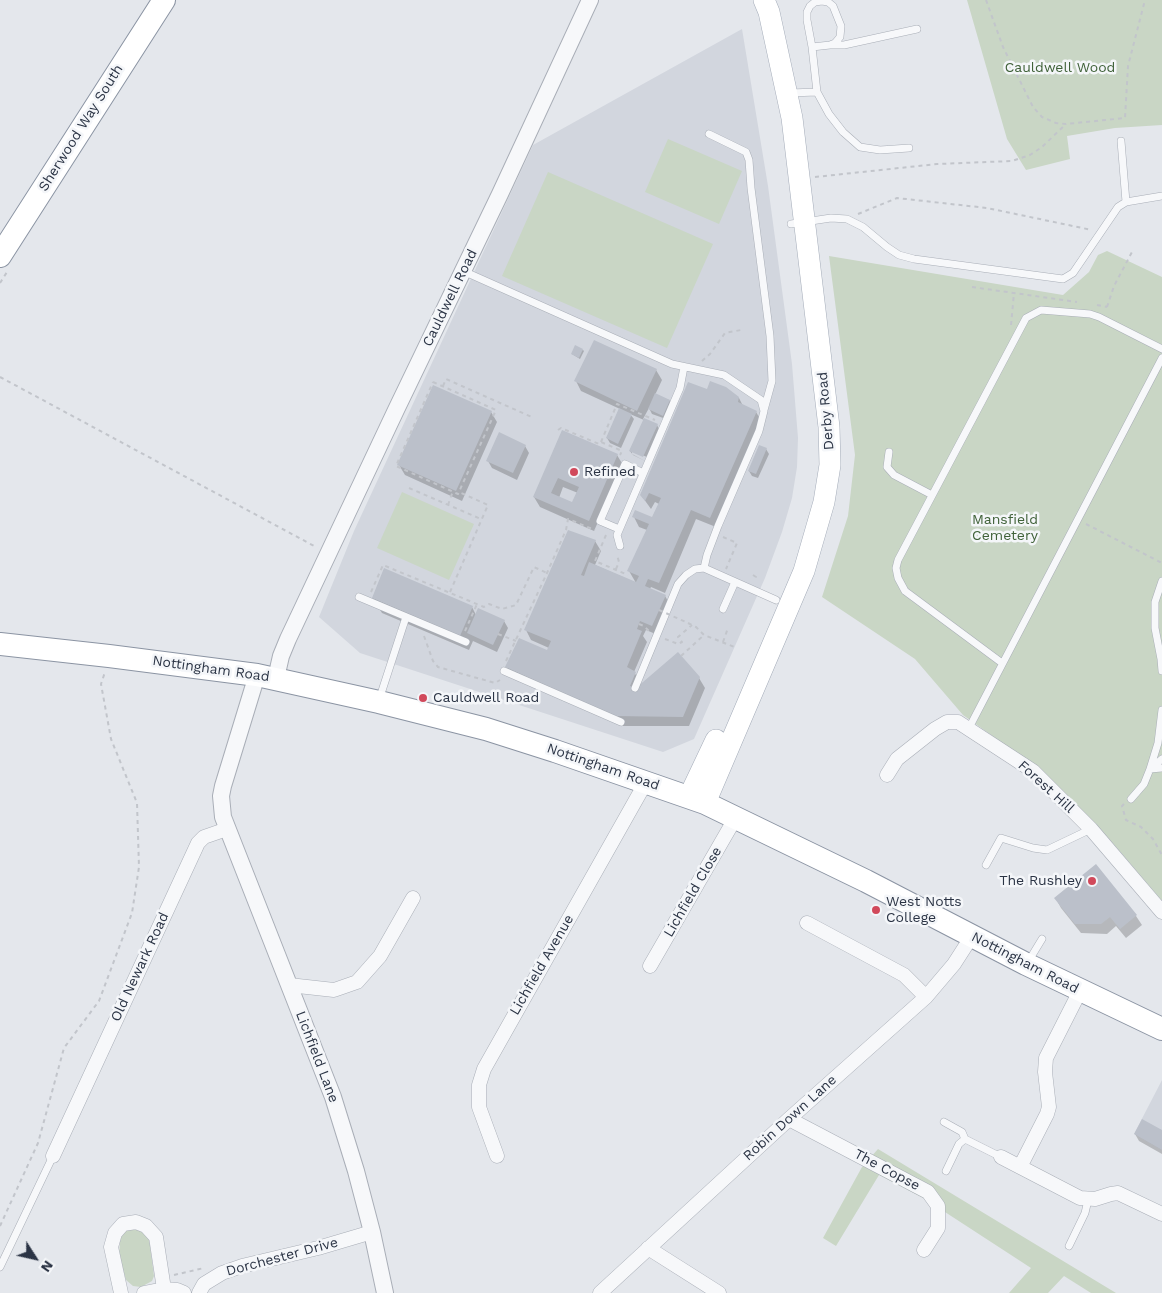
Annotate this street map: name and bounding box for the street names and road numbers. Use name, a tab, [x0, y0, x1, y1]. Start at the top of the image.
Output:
street label: Sherwood Way South	[35, 62, 127, 194]
street label: Cauldwell Road	[419, 247, 481, 349]
street label: Derby Road	[814, 371, 838, 451]
street label: Nottingham Road	[151, 652, 271, 686]
street label: Nottingham Road	[544, 740, 662, 794]
street label: Forest Hill	[1014, 757, 1078, 817]
street label: Lichfield Close	[660, 844, 726, 940]
street label: Old Newark Road	[107, 910, 173, 1024]
street label: Lichfield Avenue	[506, 912, 578, 1018]
street label: Nottingham Road	[969, 929, 1081, 997]
street label: Lichfield Lane	[292, 1009, 342, 1105]
street label: Robin Down Lane	[740, 1072, 840, 1164]
street label: The Copse	[851, 1146, 923, 1194]
street label: Dorchester Drive	[224, 1234, 340, 1280]

